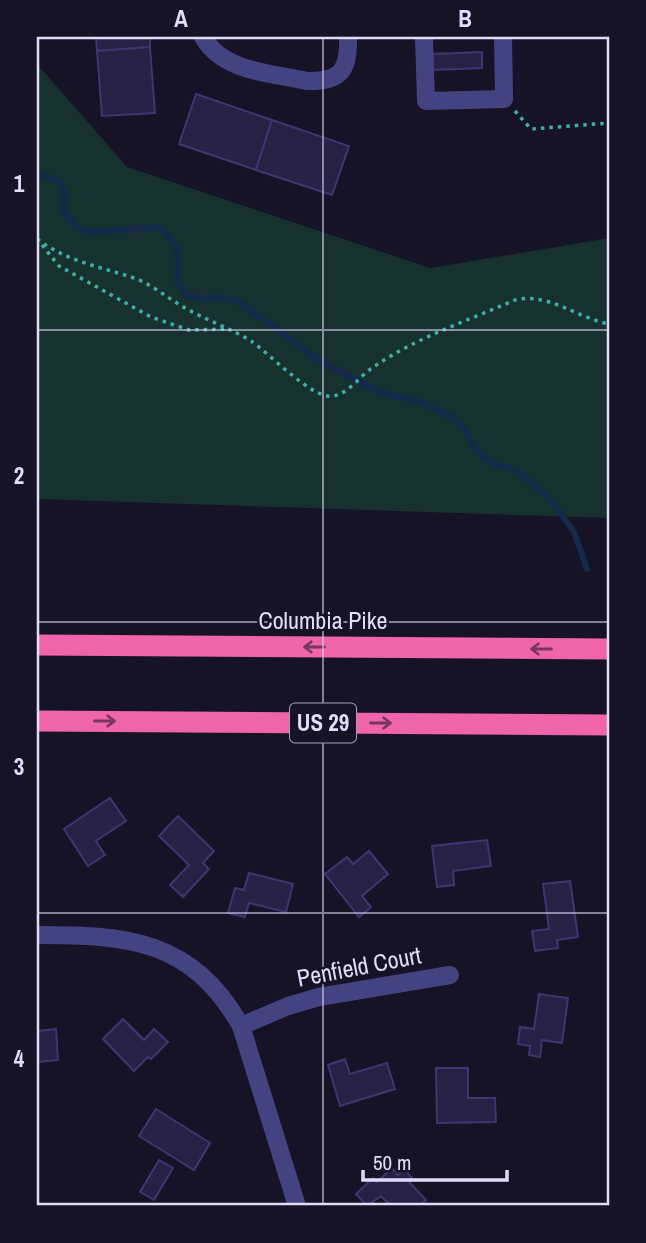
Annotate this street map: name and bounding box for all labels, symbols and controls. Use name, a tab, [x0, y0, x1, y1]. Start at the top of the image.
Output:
text: A	[174, 3, 188, 34]
text: B	[458, 3, 472, 34]
text: 1	[14, 168, 25, 199]
text: 2	[14, 460, 24, 491]
street label: Columbia Pike	[258, 604, 388, 636]
one-way arrow	[302, 640, 325, 654]
one-way arrow	[530, 642, 553, 656]
road number: US 29	[290, 704, 356, 743]
one-way arrow	[93, 714, 116, 728]
one-way arrow	[370, 716, 393, 730]
text: 3	[14, 751, 24, 782]
street label: Penfield Court	[294, 938, 424, 994]
text: 4	[14, 1043, 25, 1074]
scale bar	[363, 1138, 506, 1182]
text: 50 m	[373, 1148, 411, 1177]

